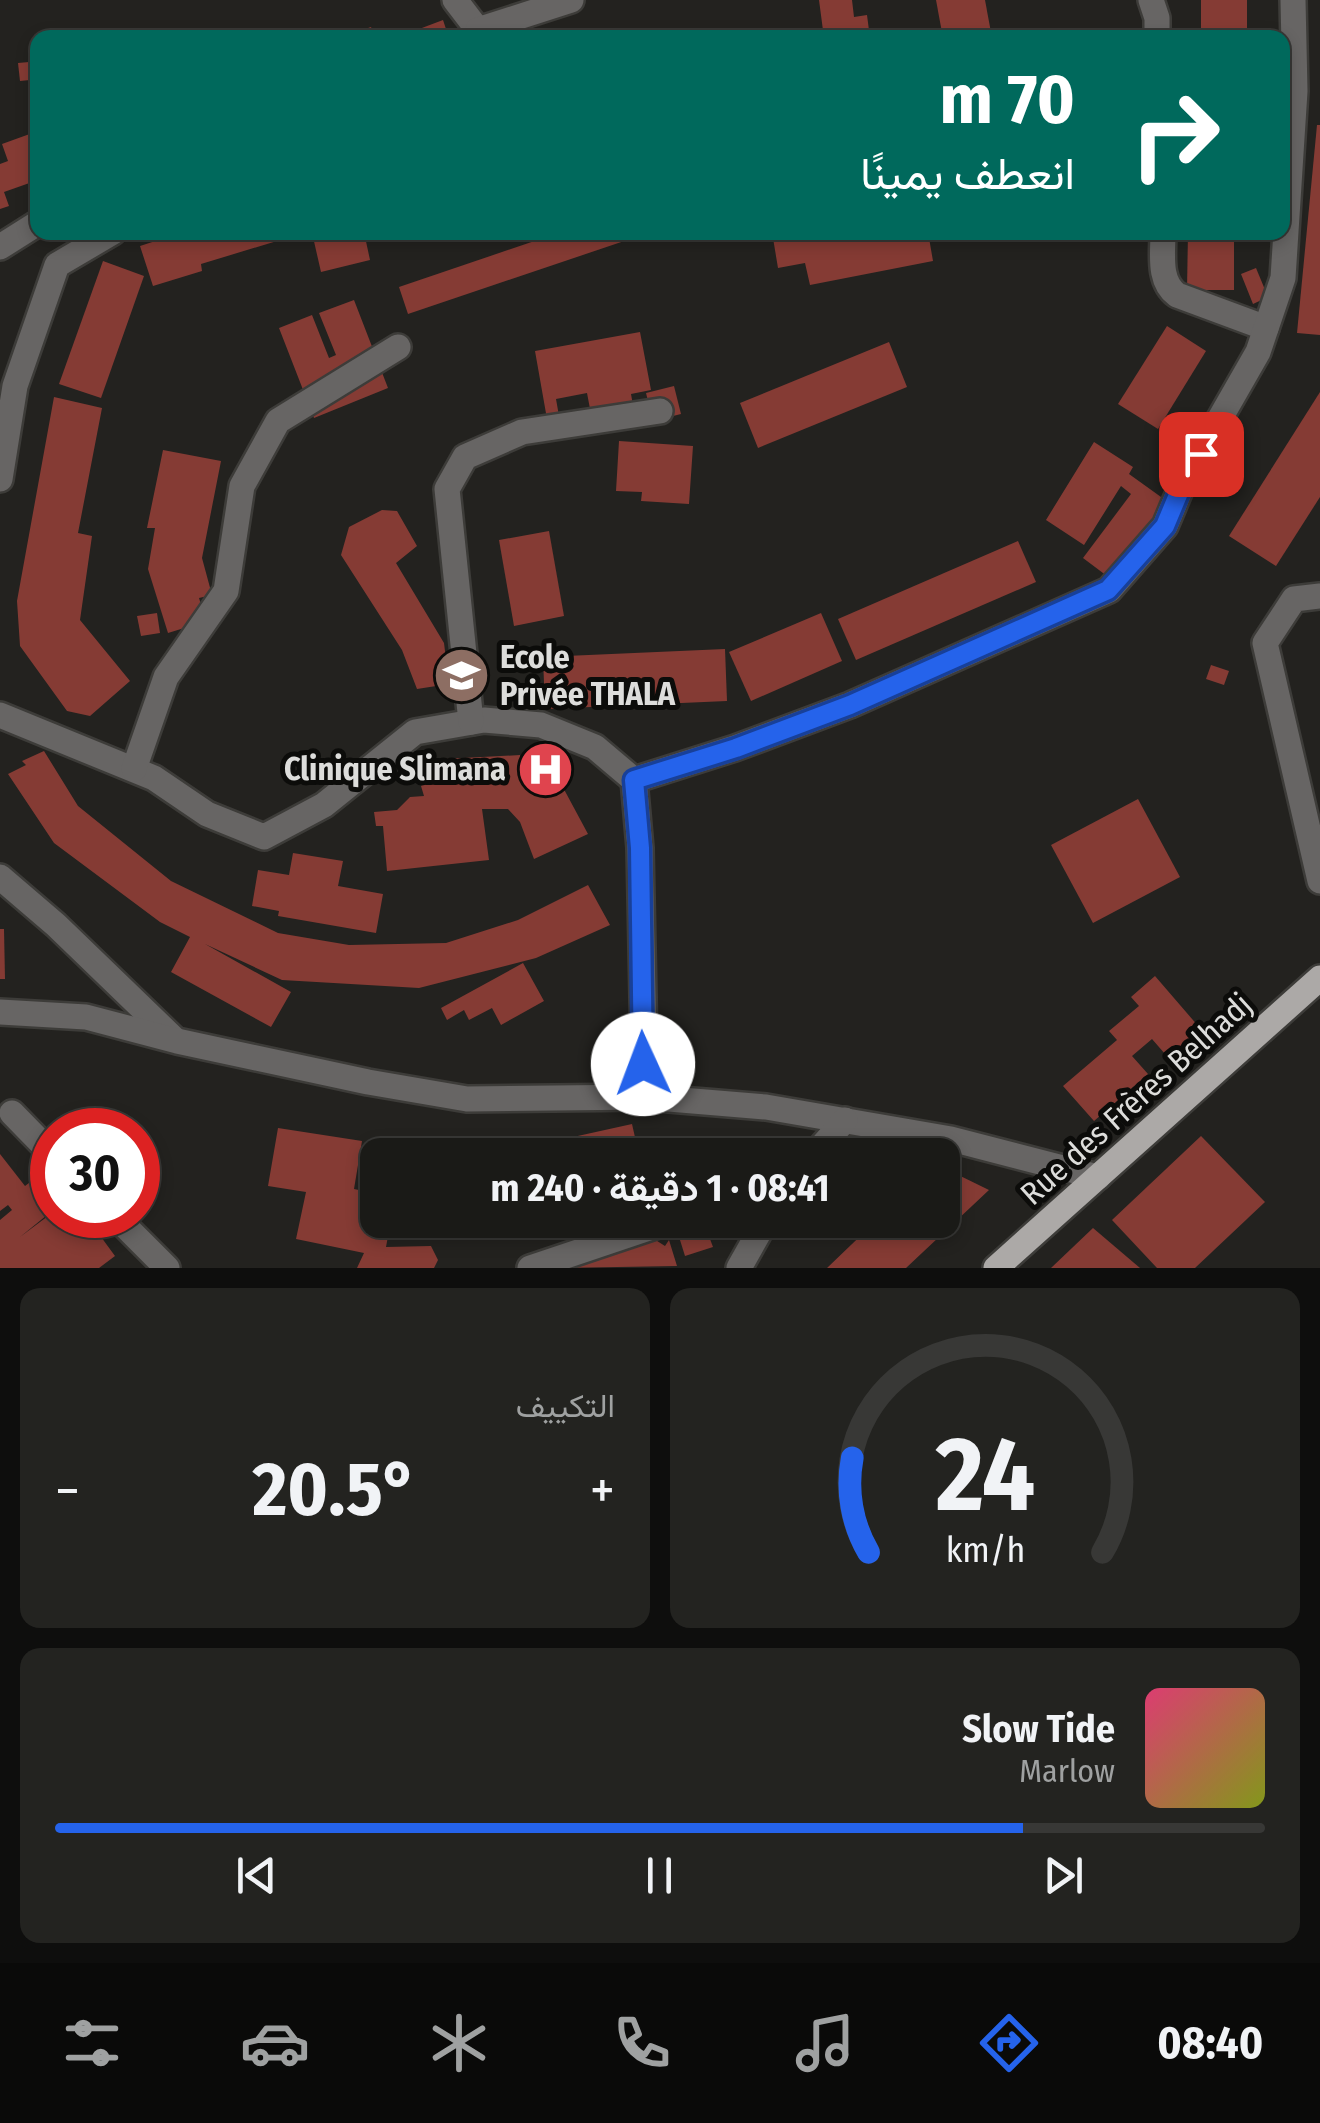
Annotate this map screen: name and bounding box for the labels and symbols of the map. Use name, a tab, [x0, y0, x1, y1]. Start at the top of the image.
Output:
pin	[1159, 412, 1244, 497]
place label: Ecole Privée THALA	[500, 638, 676, 713]
school or university icon: Ecole Privée THALA	[431, 645, 491, 705]
hospital icon: Clinique Slimana	[515, 739, 575, 799]
place label: Clinique Slimana	[284, 750, 506, 788]
street label: Rue des Frères Belhadj	[1013, 985, 1259, 1213]
position arrow	[591, 1012, 695, 1116]
speed limit sign: 30	[30, 1108, 160, 1238]

